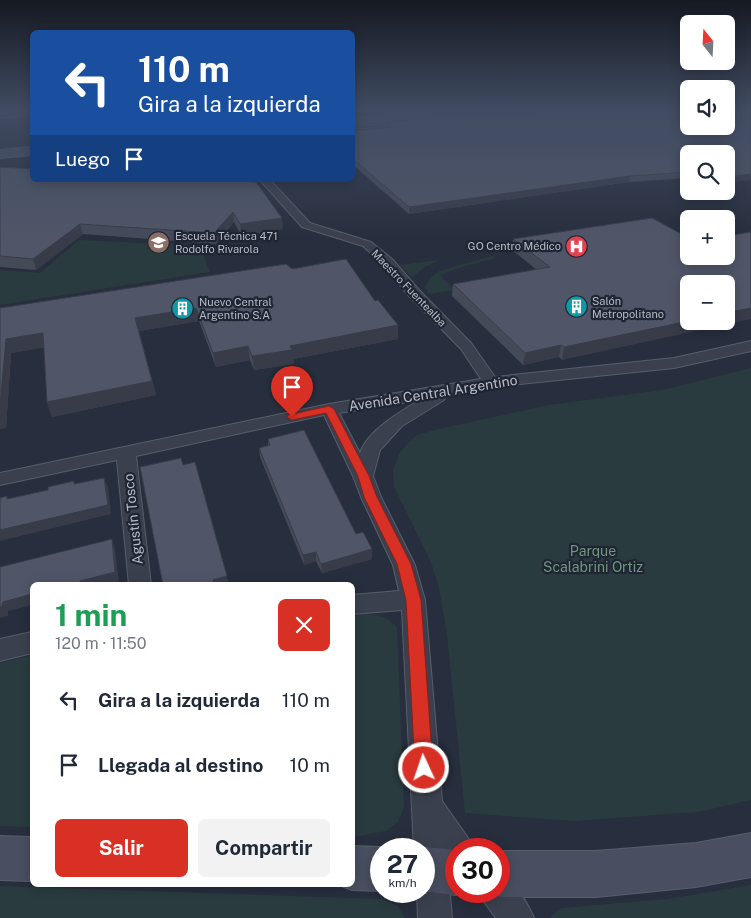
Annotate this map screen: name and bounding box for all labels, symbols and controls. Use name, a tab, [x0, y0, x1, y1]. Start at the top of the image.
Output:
north arrow	[680, 15, 735, 70]
map controls	[680, 15, 735, 330]
text: 110 m	[138, 49, 230, 90]
icon: left	[55, 50, 120, 115]
button: sound	[680, 80, 735, 135]
text: Gira a la izquierda	[138, 91, 321, 117]
icon: arrive	[120, 145, 148, 173]
button: search	[680, 145, 735, 200]
text: Luego	[55, 148, 110, 170]
button: +	[680, 210, 735, 265]
school or university icon: Escuela Técnica 471 Rodolfo Rivarola	[147, 230, 171, 254]
place label: Escuela Técnica 471 Rodolfo Rivarola	[175, 230, 278, 255]
hospital icon: GO Centro Médico	[565, 234, 589, 258]
place label: GO Centro Médico	[468, 240, 561, 252]
street label: Maestro Fuentealba	[369, 247, 449, 329]
button: −	[680, 275, 735, 330]
building icon: Salón Metropolitano	[564, 295, 588, 319]
place label: Salón Metropolitano	[592, 295, 664, 320]
building icon: Nuevo Central Argentino S.A	[171, 296, 195, 320]
place label: Nuevo Central Argentino S.A	[199, 296, 272, 321]
pin	[271, 366, 313, 417]
street label: Avenida Central Argentino	[347, 372, 519, 414]
icon: arrive	[278, 373, 306, 401]
street label: Agustín Tosco	[120, 473, 146, 565]
park label: Parque Scalabrini Ortiz	[543, 543, 643, 575]
text: 1 min	[55, 597, 127, 633]
button: close	[278, 599, 330, 651]
text: 120 m · 11:50	[55, 634, 147, 653]
icon: left	[55, 686, 83, 714]
text: Gira a la izquierda	[98, 689, 260, 711]
text: 110 m	[282, 689, 330, 711]
position arrow	[397, 741, 449, 793]
icon: arrive	[55, 751, 83, 779]
text: Llegada al destino	[98, 754, 263, 776]
text: 10 m	[290, 754, 330, 776]
button: Salir	[55, 819, 188, 877]
button: Compartir	[198, 819, 330, 877]
speed limit sign: 30	[445, 838, 510, 903]
text: 27	[387, 849, 418, 879]
text: km/h	[388, 876, 417, 890]

